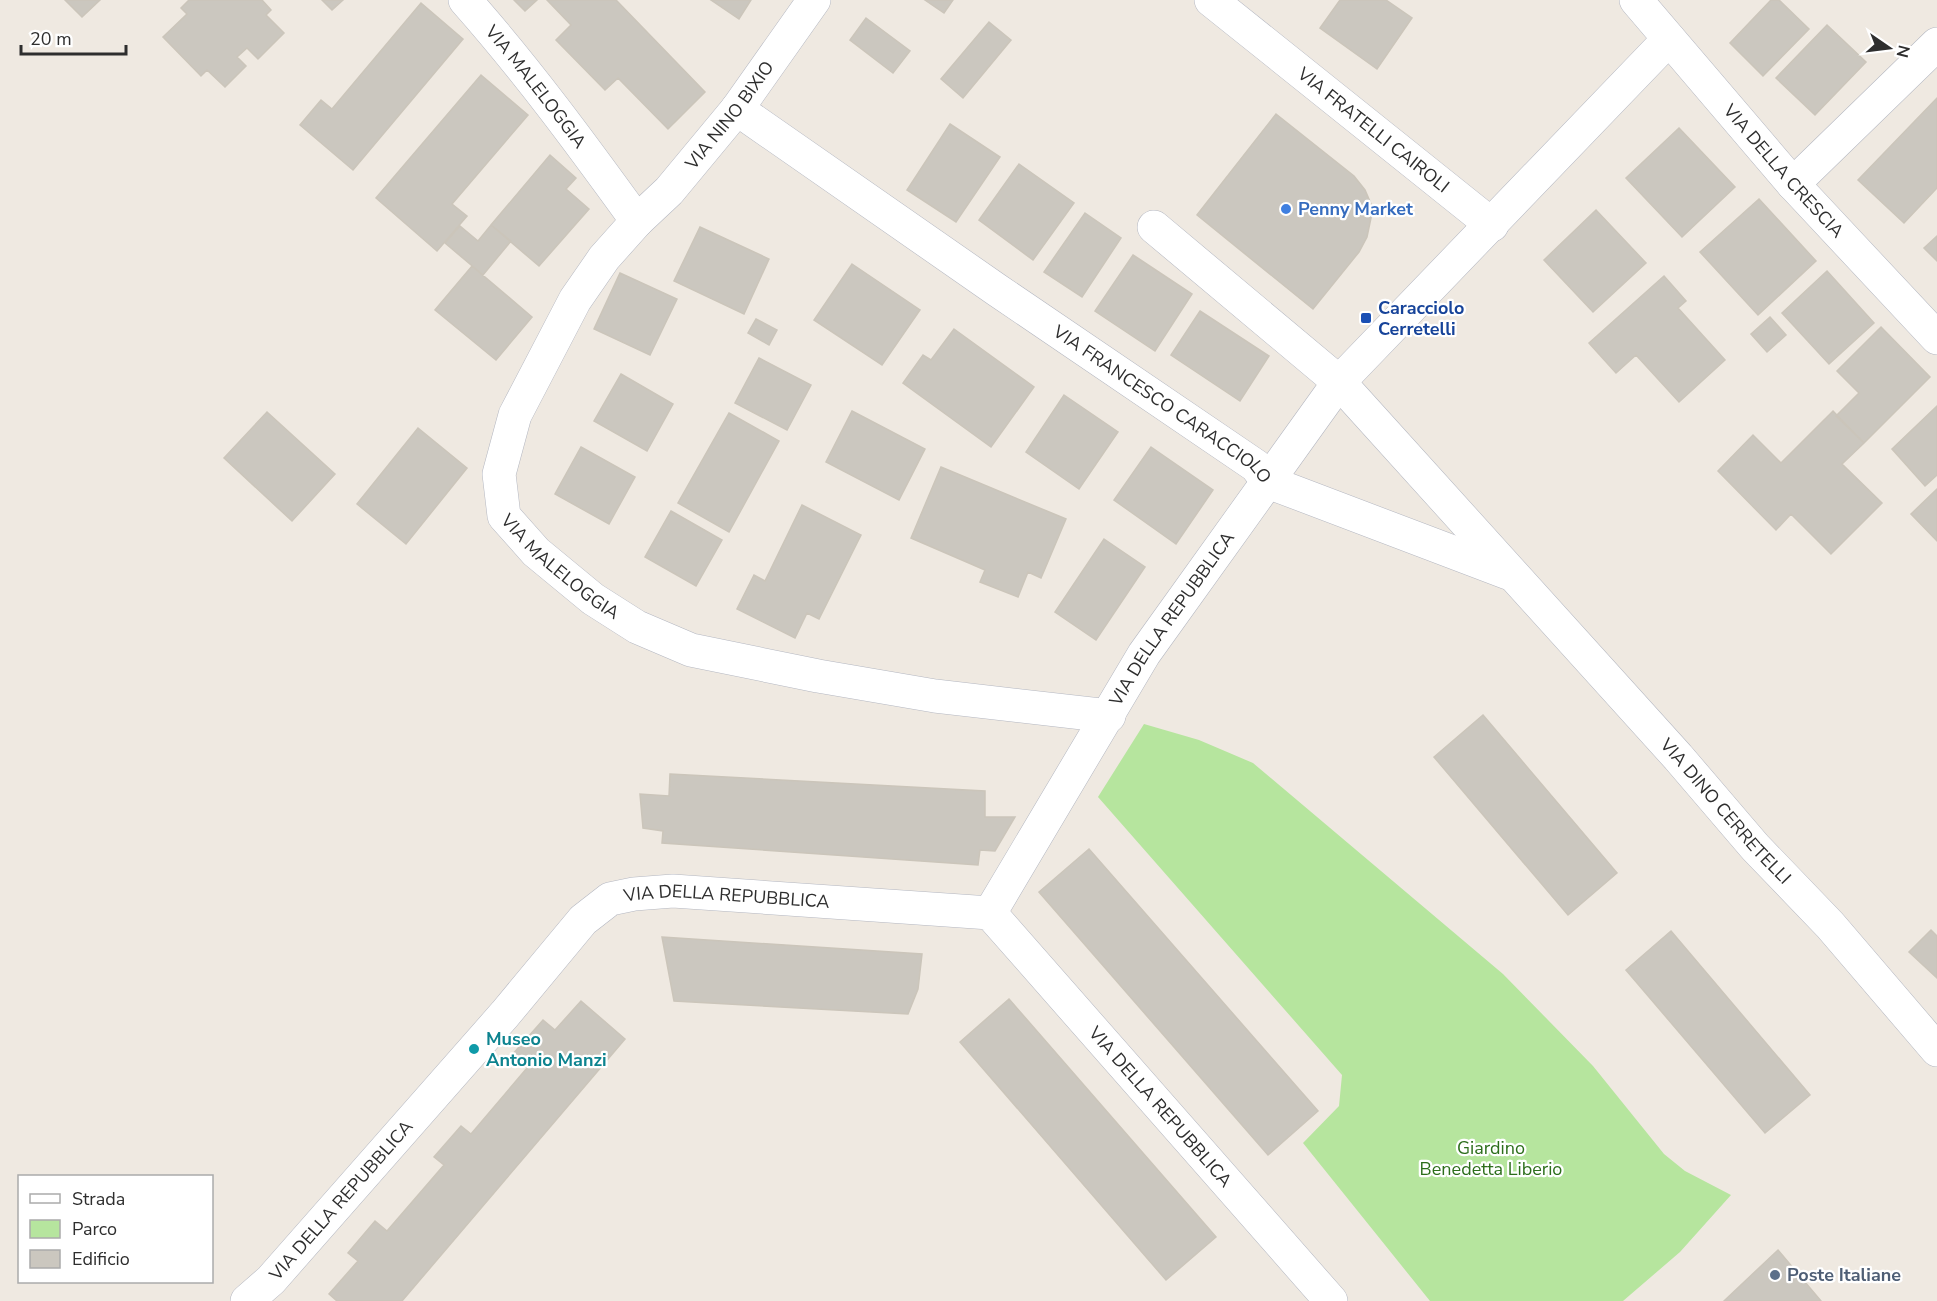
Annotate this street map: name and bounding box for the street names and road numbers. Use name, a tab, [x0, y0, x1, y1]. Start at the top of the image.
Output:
street label: VIA MALELOGGIA	[479, 19, 592, 153]
street label: VIA NINO BIXIO	[679, 56, 779, 175]
street label: VIA FRATELLI CAIROLI	[1292, 61, 1454, 198]
street label: VIA DELLA CRESCIA	[1717, 98, 1849, 243]
street label: VIA FRANCESCO CARACCIOLO	[1048, 319, 1277, 488]
street label: VIA MALELOGGIA	[495, 508, 624, 625]
street label: VIA DELLA REPUBBLICA	[1103, 527, 1240, 711]
street label: VIA DINO CERRETELLI	[1654, 732, 1796, 889]
street label: VIA DELLA REPUBBLICA	[621, 879, 830, 914]
street label: VIA DELLA REPUBBLICA	[1083, 1021, 1237, 1192]
street label: VIA DELLA REPUBBLICA	[263, 1115, 418, 1286]

